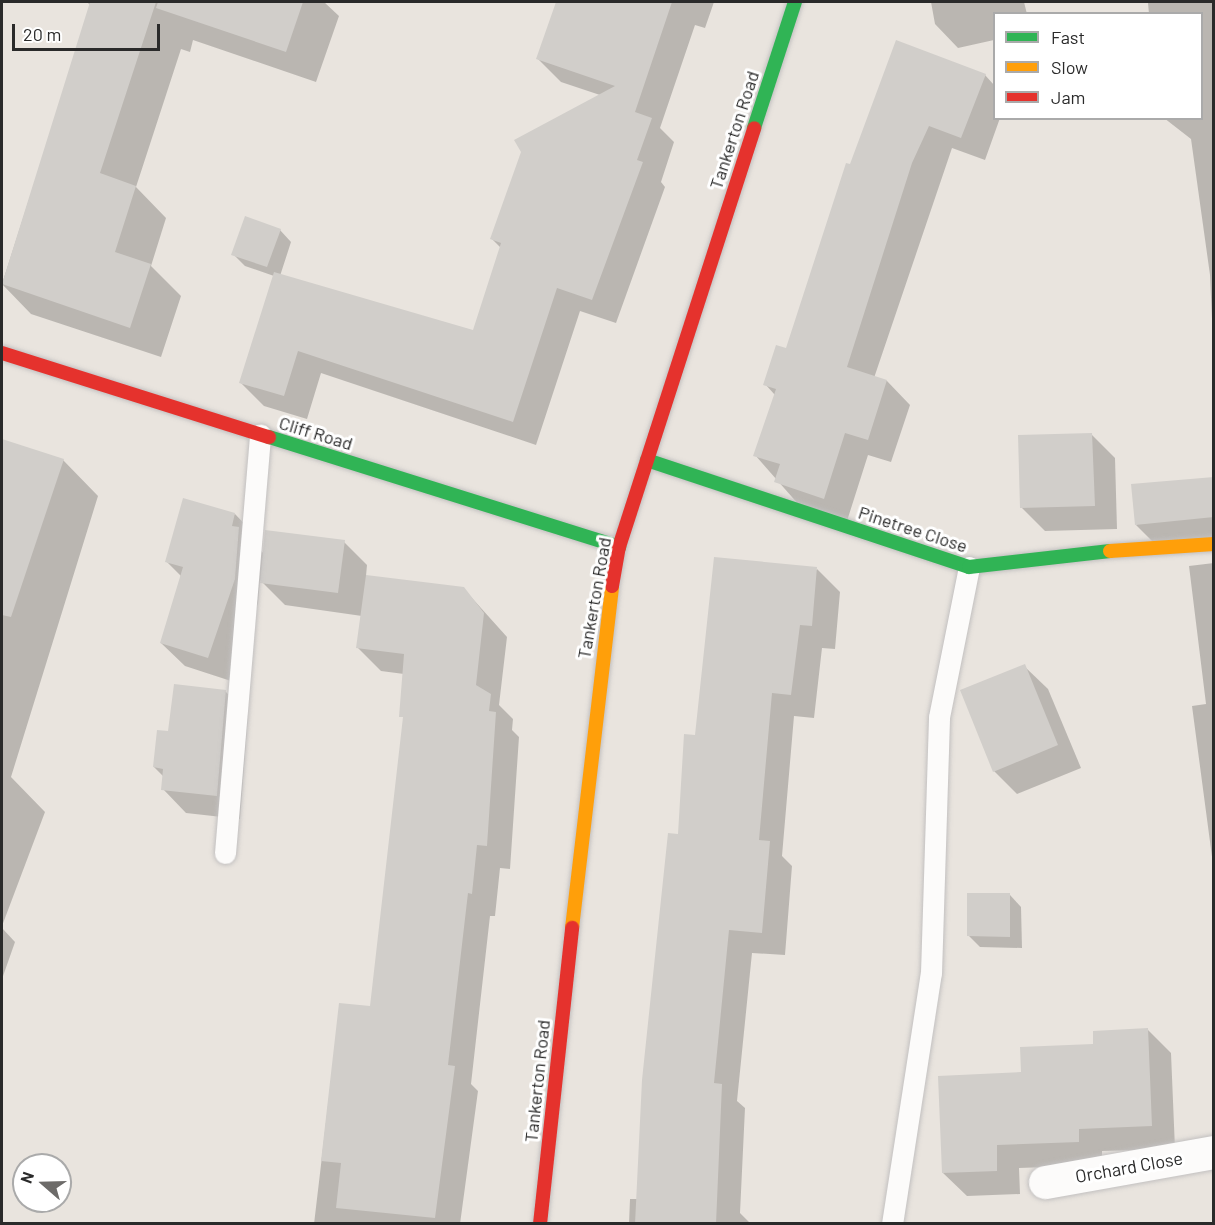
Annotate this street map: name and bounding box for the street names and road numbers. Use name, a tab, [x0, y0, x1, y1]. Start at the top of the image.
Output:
street label: Tankerton Road	[705, 68, 763, 192]
street label: Cliff Road	[277, 412, 355, 454]
street label: Pinetree Close	[856, 501, 970, 557]
street label: Tankerton Road	[573, 535, 615, 661]
street label: Tankerton Road	[520, 1019, 554, 1143]
street label: Orchard Close	[1073, 1147, 1185, 1187]

